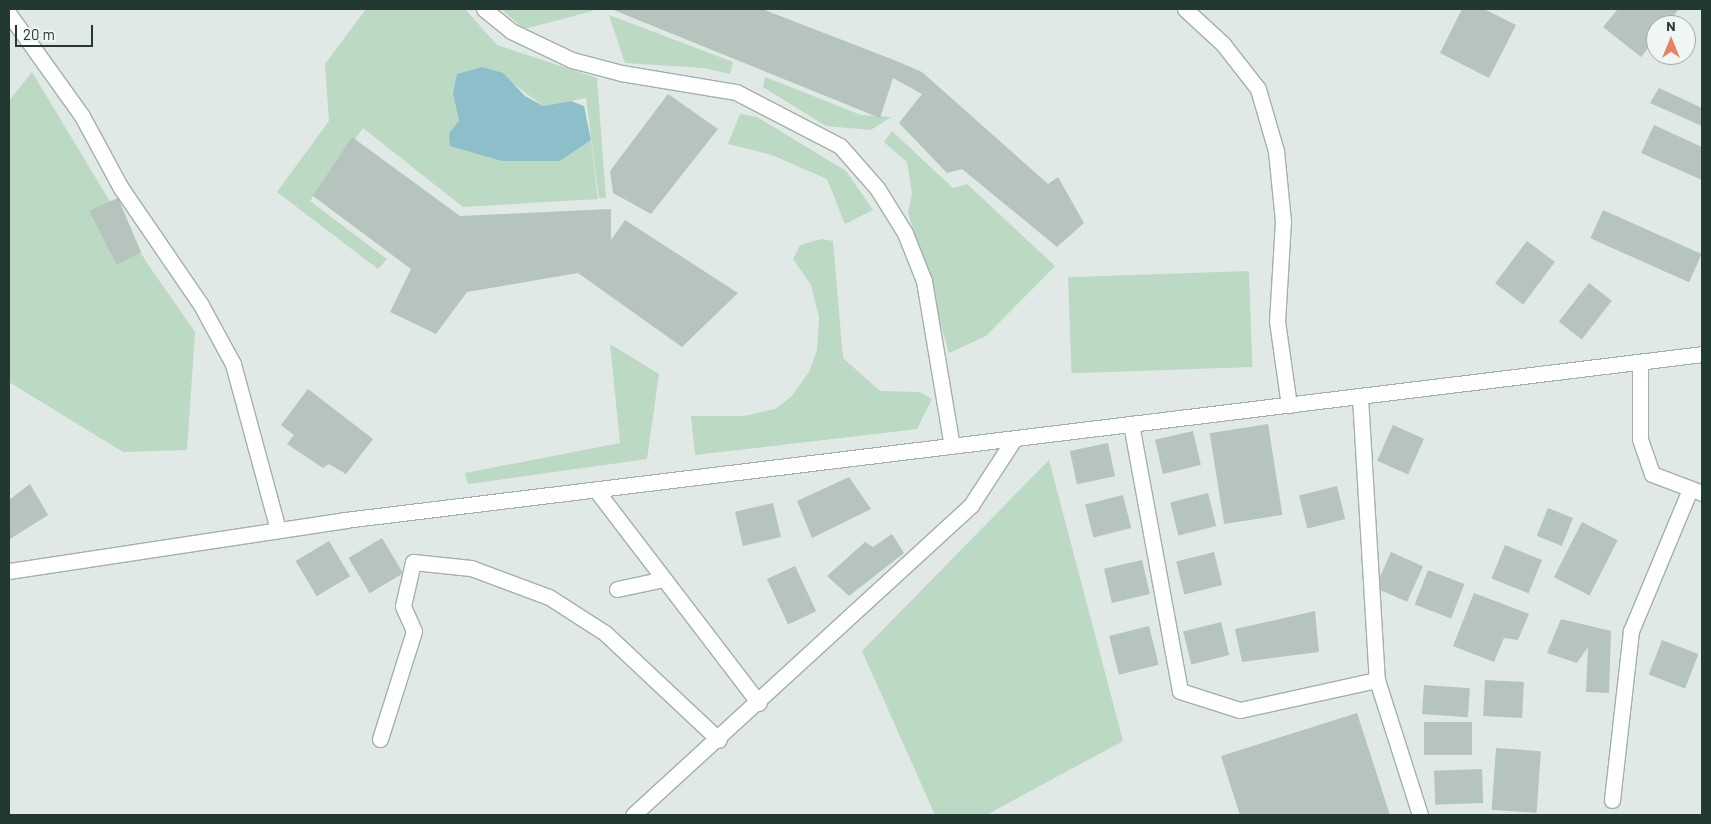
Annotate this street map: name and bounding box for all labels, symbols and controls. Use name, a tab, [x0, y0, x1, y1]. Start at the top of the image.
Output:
scale bar	[18, 15, 95, 47]
north arrow	[1646, 15, 1696, 65]
text: N	[1666, 17, 1676, 34]
text: 20 m	[23, 25, 55, 43]

